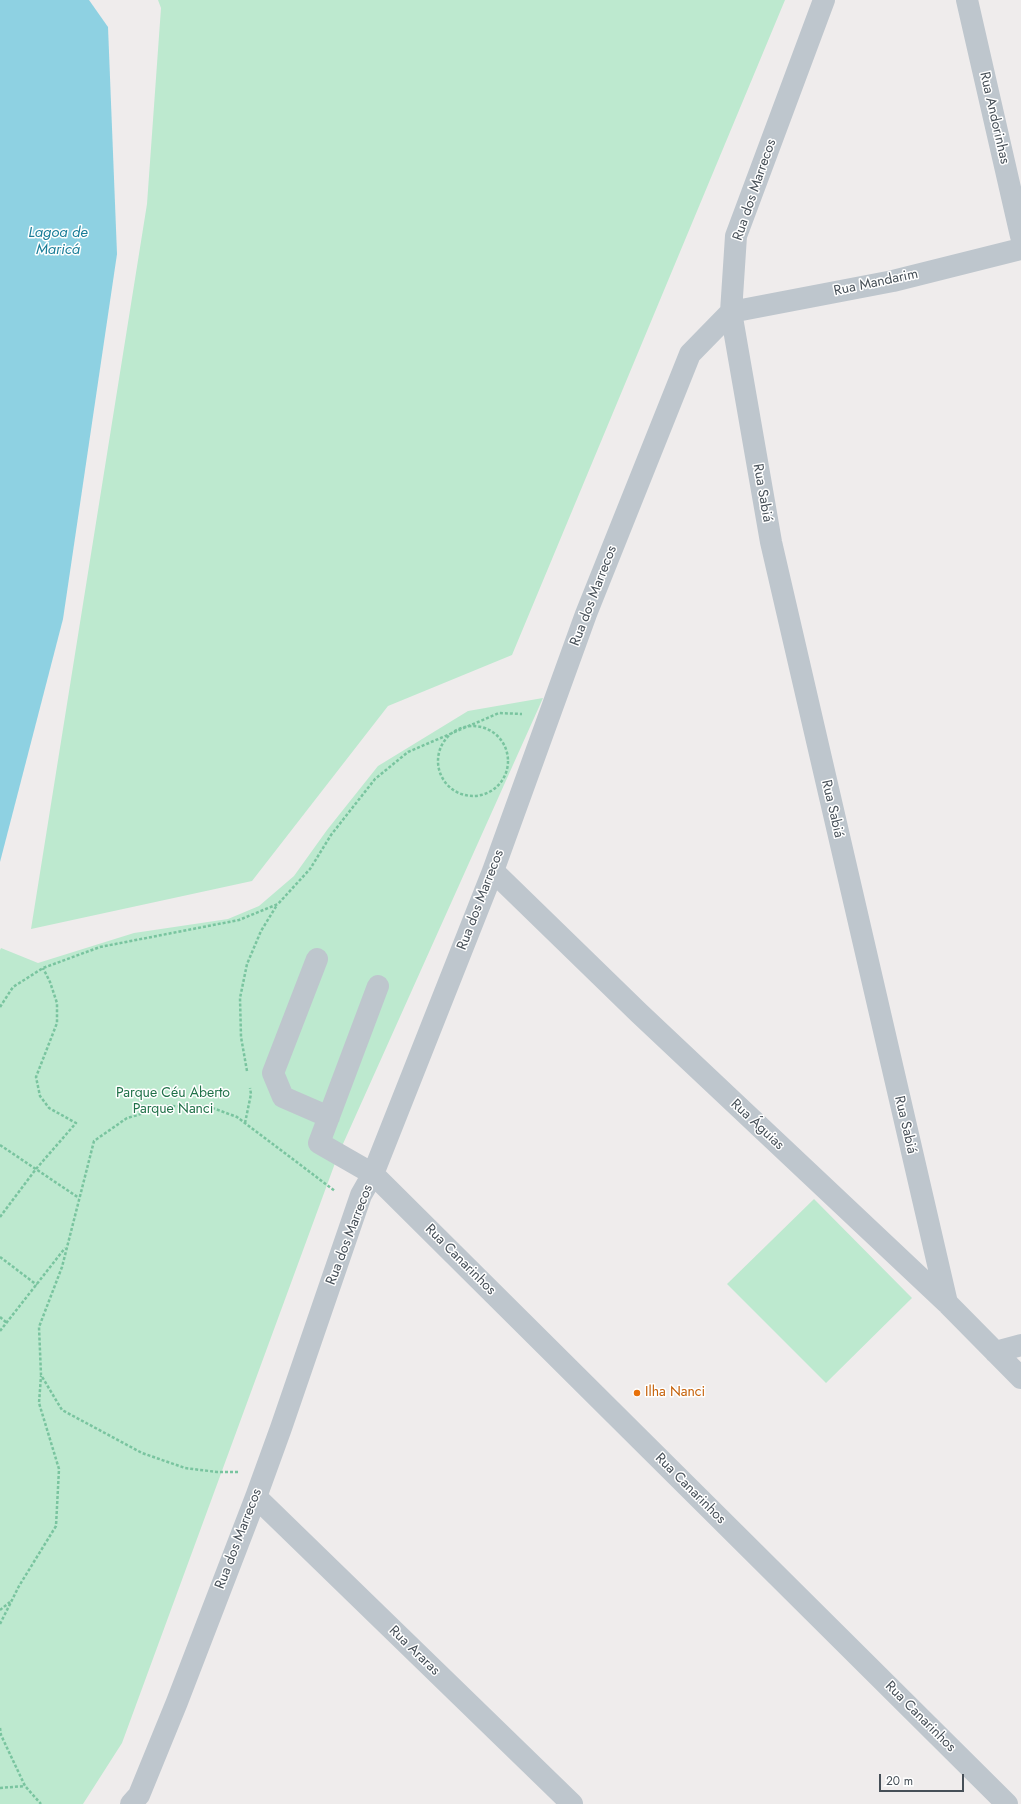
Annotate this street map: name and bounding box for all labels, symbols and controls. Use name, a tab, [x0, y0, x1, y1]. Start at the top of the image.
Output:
street label: Rua Andorinhas	[975, 70, 1013, 166]
street label: Rua dos Marrecos	[730, 137, 780, 243]
water label: Lagoa de Maricá	[28, 224, 88, 259]
street label: Rua Mandarim	[832, 266, 920, 300]
street label: Rua Sabiá	[749, 463, 775, 523]
street label: Rua dos Marrecos	[567, 543, 621, 649]
street label: Rua Sabiá	[817, 778, 847, 840]
street label: Rua dos Marrecos	[454, 847, 508, 953]
park label: Parque Céu Aberto Parque Nanci	[116, 1086, 230, 1118]
street label: Rua Sabiá	[890, 1094, 920, 1156]
street label: Rua Águias	[727, 1096, 787, 1154]
street label: Rua dos Marrecos	[323, 1182, 377, 1288]
street label: Rua Canarinhos	[421, 1221, 499, 1299]
place label: Ilha Nanci	[645, 1385, 705, 1401]
marker: Ilha Nanci	[632, 1388, 642, 1398]
street label: Rua Canarinhos	[651, 1450, 729, 1528]
street label: Rua dos Marrecos	[212, 1486, 266, 1592]
street label: Rua Araras	[385, 1623, 443, 1679]
street label: Rua Canarinhos	[881, 1678, 959, 1756]
scale bar	[881, 1766, 966, 1792]
text: 20 m	[886, 1772, 913, 1790]

